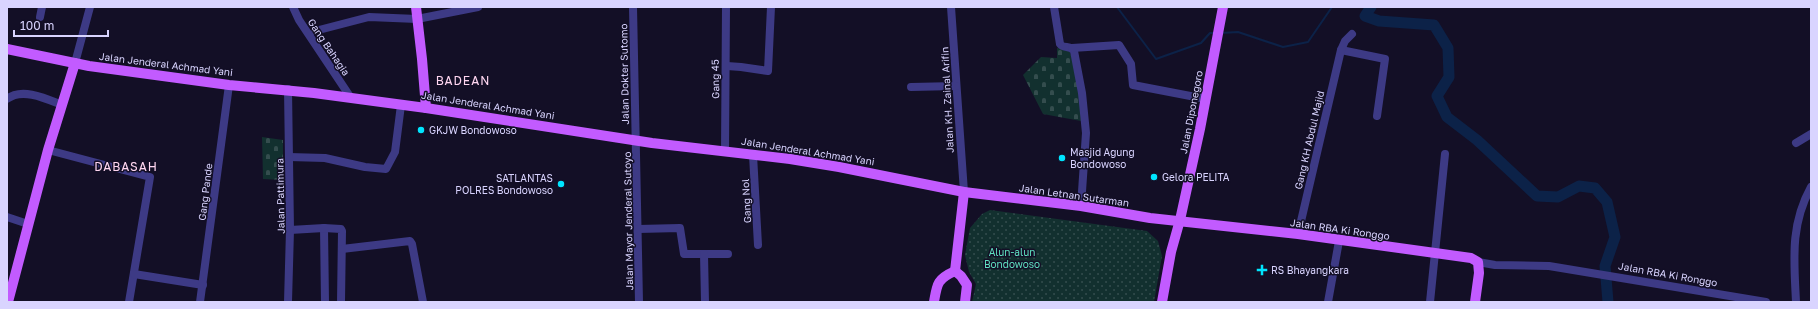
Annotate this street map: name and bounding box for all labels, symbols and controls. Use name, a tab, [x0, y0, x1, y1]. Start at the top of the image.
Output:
scale bar	[14, 12, 108, 38]
street label: Gang Bahagia	[306, 16, 352, 78]
text: 100 m	[20, 18, 54, 33]
street label: Jalan Dokter Sutomo	[617, 23, 631, 125]
street label: Jalan KH. Zainal Arifin	[938, 47, 956, 153]
street label: Jalan Jenderal Achmad Yani	[98, 50, 234, 78]
street label: Gang 45	[709, 59, 721, 99]
street label: Jalan Diponegoro	[1177, 69, 1205, 155]
district label: BADEAN	[436, 73, 490, 88]
street label: Jalan Jenderal Achmad Yani	[421, 89, 555, 121]
street label: Gang KH Abdul Majid	[1292, 89, 1326, 191]
place label: GKJW Bondowoso	[429, 124, 517, 136]
marker: GKJW Bondowoso	[416, 125, 426, 135]
street label: Jalan Jenderal Achmad Yani	[741, 135, 875, 167]
place label: Masjid Agung Bondowoso	[1070, 146, 1135, 170]
street label: Jalan Mayor Jenderal Sutoyo	[621, 151, 635, 291]
marker: Masjid Agung Bondowoso	[1057, 153, 1067, 163]
street label: Jalan Pattimura	[273, 158, 287, 234]
district label: DABASAH	[94, 159, 158, 174]
street label: Gang Pande	[196, 162, 214, 221]
place label: Gelora PELITA	[1162, 171, 1230, 183]
place label: SATLANTAS POLRES Bondowoso	[455, 172, 553, 196]
marker: Gelora PELITA	[1149, 172, 1159, 182]
marker: SATLANTAS POLRES Bondowoso	[556, 179, 566, 189]
street label: Gang Nol	[739, 179, 753, 223]
street label: Jalan Letnan Sutarman	[1018, 181, 1130, 209]
street label: Jalan RBA Ki Ronggo	[1289, 216, 1391, 242]
park label: Alun-alun Bondowoso	[984, 246, 1040, 270]
street label: Jalan RBA Ki Ronggo	[1618, 259, 1718, 289]
marker: RS Bhayangkara	[1256, 264, 1268, 276]
place label: RS Bhayangkara	[1271, 264, 1349, 276]

